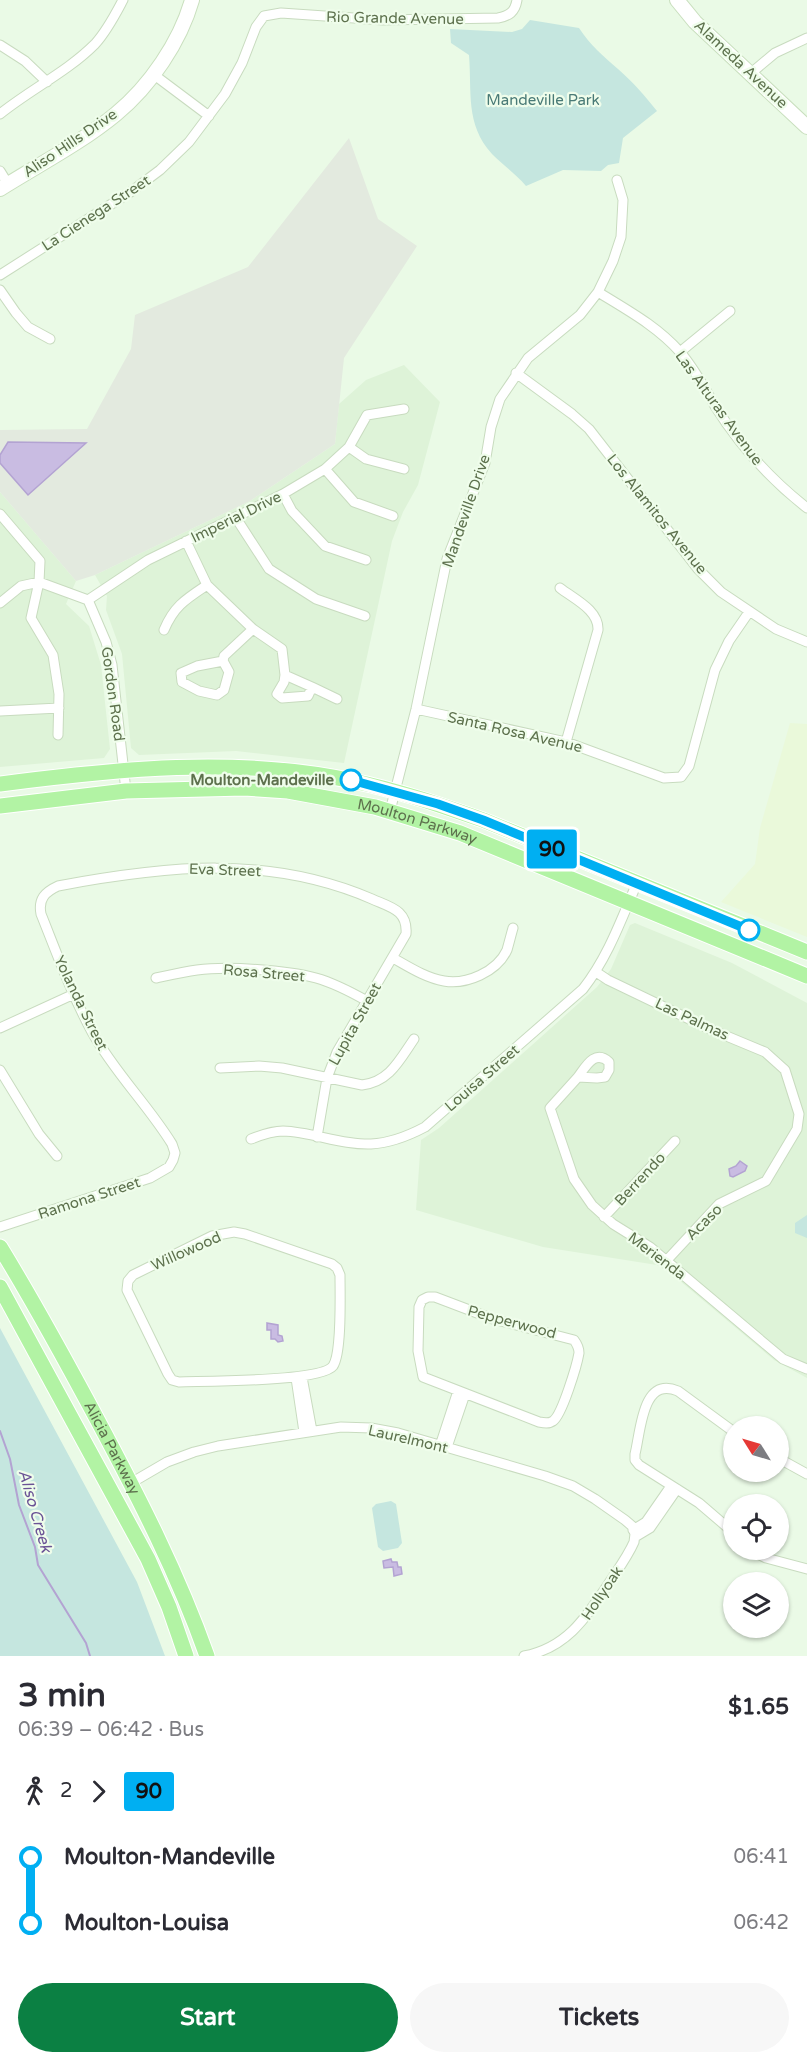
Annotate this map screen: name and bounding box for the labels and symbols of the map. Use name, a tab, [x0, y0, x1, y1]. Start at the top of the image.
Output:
street label: Rio Grande Avenue	[326, 8, 464, 28]
street label: Alameda Avenue	[691, 16, 791, 112]
park label: Mandeville Park	[486, 91, 600, 109]
street label: Aliso Hills Drive	[20, 105, 120, 181]
street label: La Cienega Street	[38, 171, 154, 255]
street label: Las Alturas Avenue	[672, 347, 766, 469]
street label: Los Alamitos Avenue	[603, 450, 711, 578]
street label: Mandeville Drive	[438, 452, 494, 570]
street label: Imperial Drive	[188, 487, 284, 547]
street label: Gordon Road	[97, 646, 129, 742]
street label: Santa Rosa Avenue	[446, 708, 584, 756]
marker: Moulton-Mandeville	[340, 769, 362, 791]
place label: Moulton-Mandeville	[190, 771, 335, 789]
street label: Moulton Parkway	[356, 795, 480, 848]
line badge: 90	[525, 830, 579, 868]
street label: Eva Street	[189, 860, 262, 880]
unlabelled marker	[738, 919, 760, 941]
street label: Yolanda Street	[50, 953, 112, 1054]
street label: Rosa Street	[222, 960, 306, 986]
street label: Lupita Street	[325, 979, 385, 1069]
street label: Las Palmas	[652, 994, 732, 1044]
street label: Louisa Street	[441, 1041, 523, 1115]
street label: Berrendo	[611, 1149, 669, 1209]
street label: Ramona Street	[36, 1173, 143, 1223]
street label: Acaso	[682, 1200, 726, 1244]
street label: Willowood	[148, 1228, 224, 1274]
street label: Merienda	[625, 1228, 689, 1284]
street label: Pepperwood	[466, 1302, 558, 1342]
street label: Alicia Parkway	[80, 1398, 144, 1498]
north arrow	[723, 1416, 789, 1482]
street label: Laurelmont	[366, 1421, 450, 1457]
water label: Aliso Creek	[14, 1467, 57, 1556]
street label: Hollyoak	[577, 1563, 627, 1623]

